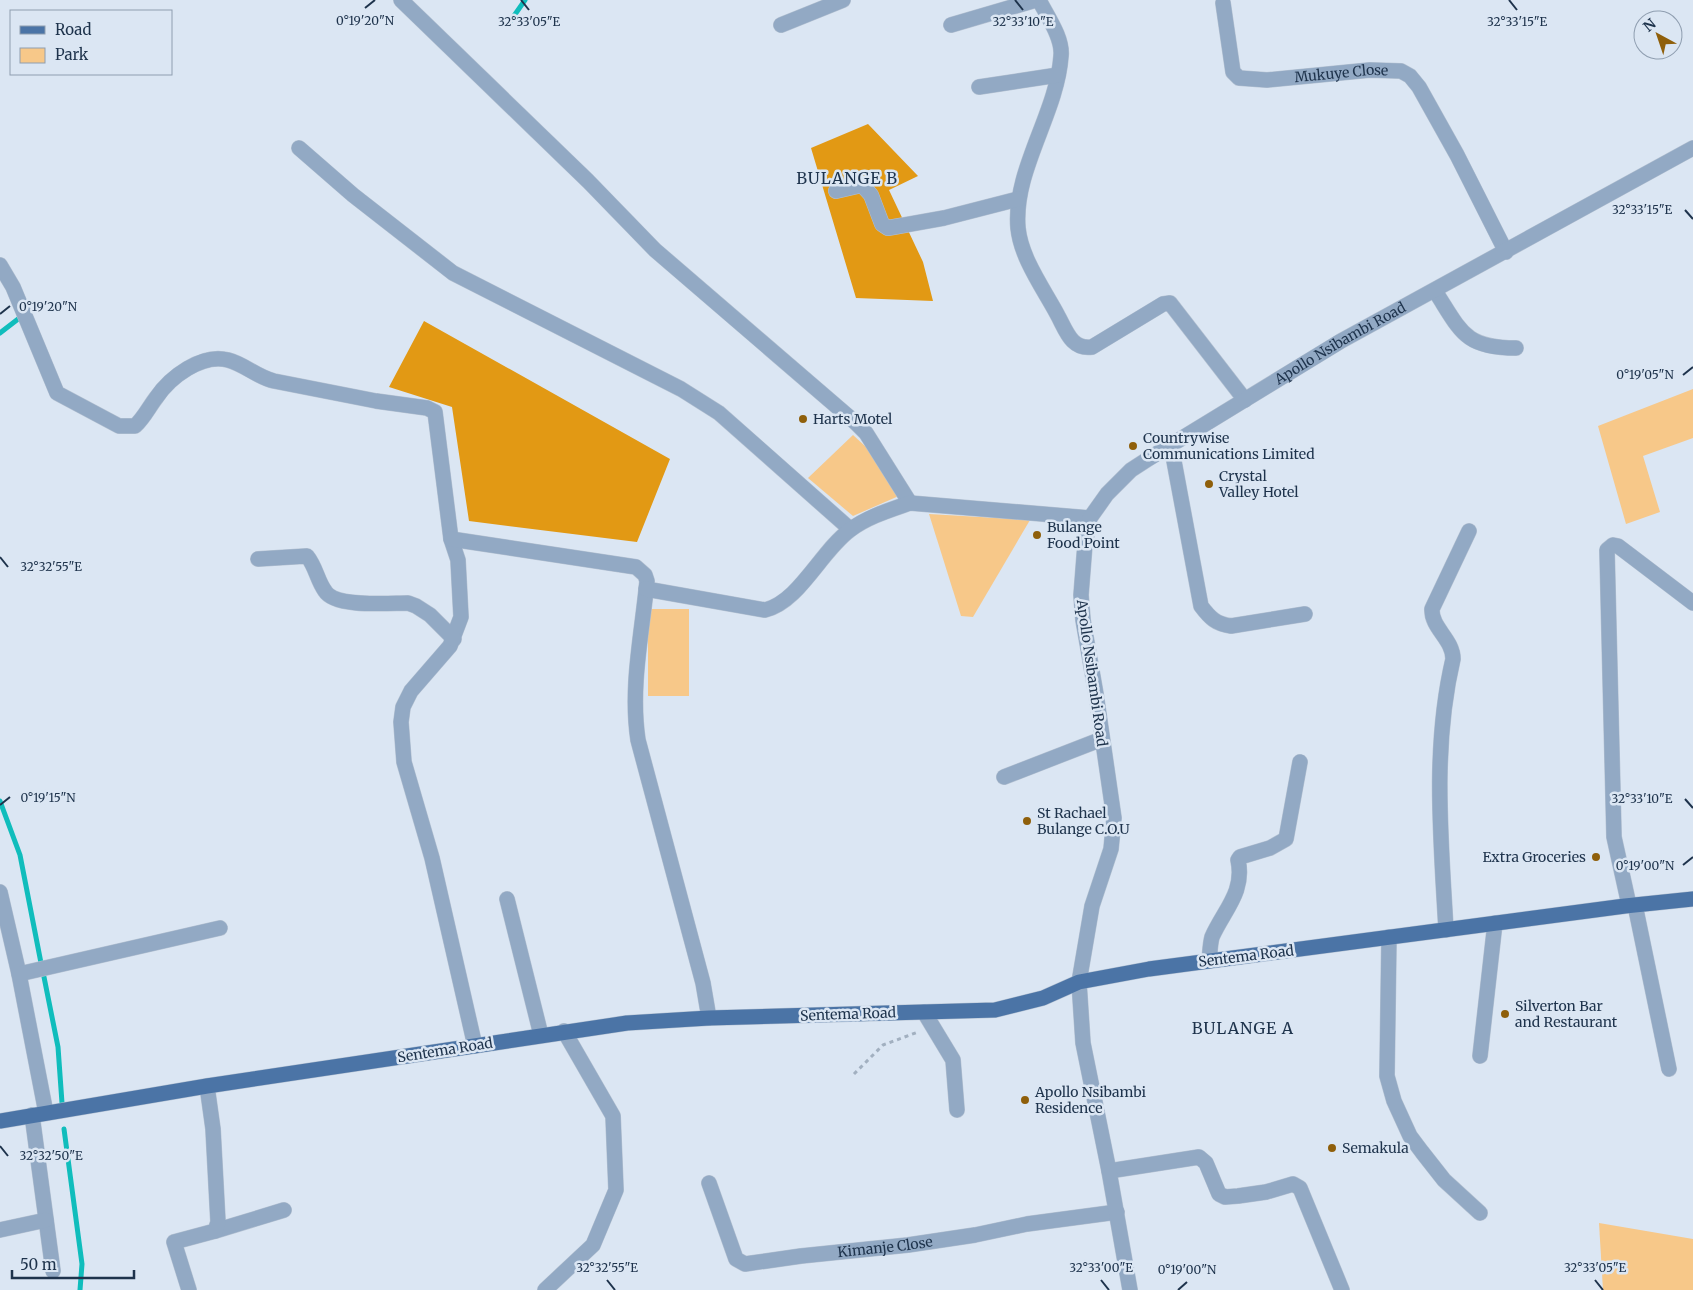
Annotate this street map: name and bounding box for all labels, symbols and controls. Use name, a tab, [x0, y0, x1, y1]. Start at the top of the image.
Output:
legend	[10, 10, 172, 75]
north arrow	[1633, 10, 1683, 60]
text: 0°19'20"N	[336, 13, 395, 28]
text: 32°33'05"E	[498, 14, 560, 29]
text: 32°33'10"E	[993, 14, 1054, 29]
text: 32°33'15"E	[1487, 14, 1547, 29]
text: N	[1640, 15, 1660, 35]
text: Road	[55, 20, 91, 39]
text: Park	[55, 45, 89, 64]
street label: Mukuye Close	[1294, 61, 1389, 86]
district label: BULANGE B	[796, 168, 898, 188]
text: 32°33'15"E	[1612, 202, 1672, 217]
street label: Apollo Nsibambi Road	[1270, 298, 1409, 389]
text: 0°19'20"N	[19, 299, 78, 314]
text: 0°19'05"N	[1616, 367, 1674, 382]
place label: Harts Motel	[813, 410, 893, 428]
marker: Harts Motel	[797, 413, 809, 425]
place label: Countrywise Communications Limited	[1143, 429, 1315, 463]
marker: Countrywise Communications Limited	[1127, 440, 1139, 452]
place label: Crystal Valley Hotel	[1218, 467, 1299, 501]
marker: Crystal Valley Hotel	[1203, 478, 1215, 490]
place label: Bulange Food Point	[1047, 518, 1120, 552]
marker: Bulange Food Point	[1031, 529, 1043, 541]
text: 32°32'55"E	[20, 559, 82, 574]
street label: Apollo Nsibambi Road	[1073, 597, 1111, 748]
text: 0°19'15"N	[20, 790, 76, 805]
text: 32°33'10"E	[1612, 791, 1673, 806]
place label: St Rachael Bulange C.O.U	[1037, 804, 1130, 838]
marker: St Rachael Bulange C.O.U	[1021, 815, 1033, 827]
place label: Extra Groceries	[1482, 848, 1586, 866]
marker: Extra Groceries	[1590, 851, 1602, 863]
text: 0°19'00"N	[1616, 858, 1675, 873]
street label: Sentema Road	[1197, 941, 1295, 971]
place label: Silverton Bar and Restaurant	[1515, 997, 1618, 1031]
street label: Sentema Road	[800, 1003, 897, 1025]
marker: Silverton Bar and Restaurant	[1499, 1008, 1511, 1020]
district label: BULANGE A	[1192, 1018, 1294, 1038]
street label: Sentema Road	[396, 1034, 494, 1066]
place label: Apollo Nsibambi Residence	[1034, 1083, 1147, 1117]
marker: Apollo Nsibambi Residence	[1019, 1094, 1031, 1106]
place label: Semakula	[1342, 1139, 1409, 1157]
marker: Semakula	[1326, 1142, 1338, 1154]
text: 32°32'50"E	[19, 1148, 83, 1163]
street label: Kimanje Close	[836, 1232, 934, 1261]
scale bar	[12, 1248, 135, 1280]
text: 50 m	[20, 1255, 57, 1274]
text: 32°32'55"E	[576, 1260, 638, 1275]
text: 32°33'00"E	[1069, 1260, 1133, 1275]
text: 32°33'05"E	[1564, 1260, 1626, 1275]
text: 0°19'00"N	[1158, 1262, 1217, 1277]

